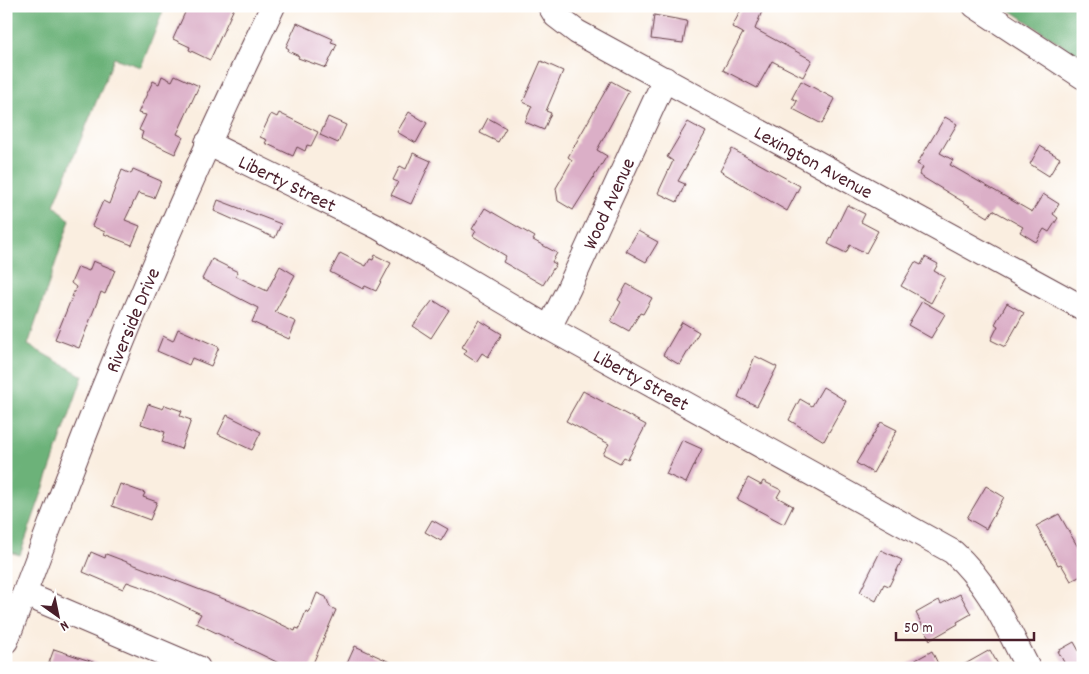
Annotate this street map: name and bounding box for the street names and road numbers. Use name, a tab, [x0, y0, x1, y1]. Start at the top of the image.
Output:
street label: Lexington Avenue	[748, 120, 877, 208]
street label: Liberty Street	[233, 150, 340, 221]
street label: Wood Avenue	[577, 154, 644, 255]
street label: Riverside Drive	[100, 264, 169, 378]
street label: Liberty Street	[587, 344, 693, 420]

